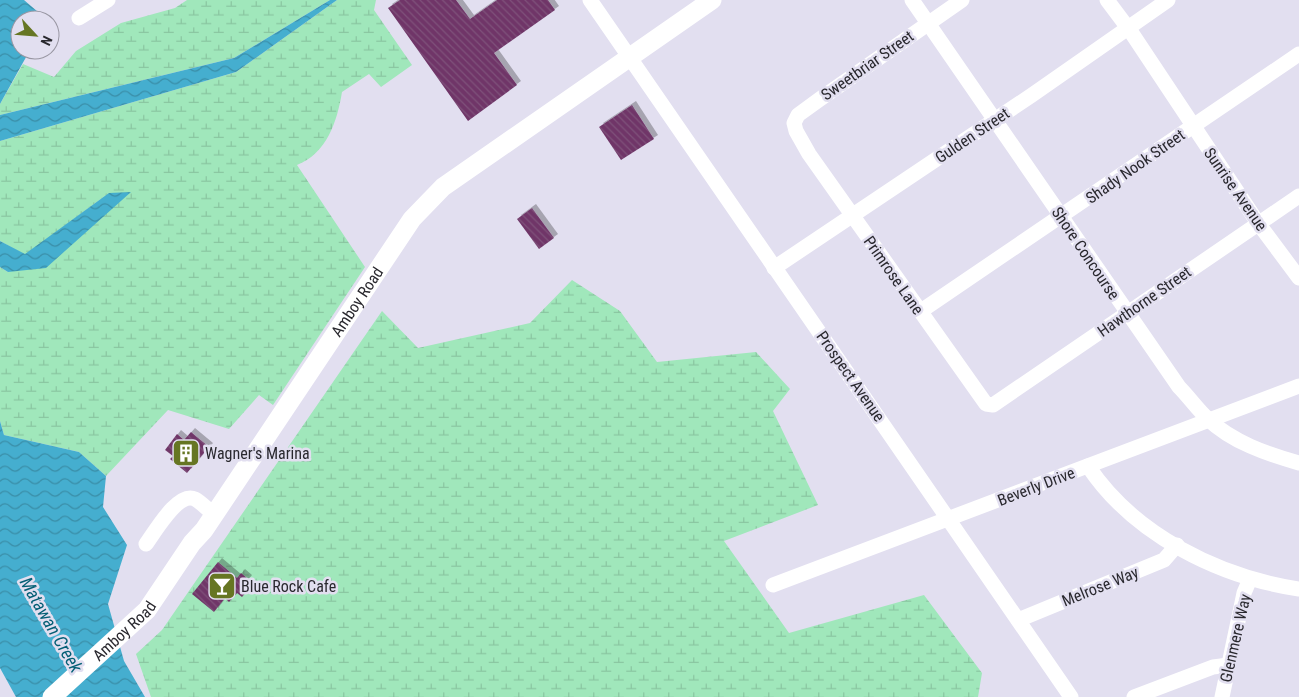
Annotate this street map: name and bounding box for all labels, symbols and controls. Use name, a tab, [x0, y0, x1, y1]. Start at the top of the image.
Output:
north arrow	[10, 10, 60, 60]
street label: Sweetbriar Street	[817, 26, 917, 104]
text: N	[38, 33, 56, 48]
street label: Gulden Street	[932, 104, 1013, 167]
street label: Shady Nook Street	[1082, 125, 1189, 208]
street label: Sunrise Avenue	[1200, 144, 1271, 234]
street label: Shore Concourse	[1048, 203, 1124, 303]
street label: Primrose Lane	[860, 232, 928, 318]
street label: Hawthorne Street	[1094, 262, 1195, 341]
street label: Amboy Road	[327, 264, 387, 340]
street label: Prospect Avenue	[812, 327, 889, 425]
building icon: Wagner's Marina	[171, 438, 201, 468]
place label: Wagner's Marina	[205, 444, 310, 463]
street label: Beverly Drive	[995, 463, 1077, 510]
street label: Melrose Way	[1059, 562, 1141, 610]
bar icon: Blue Rock Cafe	[207, 571, 237, 601]
water label: Matawan Creek	[16, 573, 88, 677]
place label: Blue Rock Cafe	[241, 577, 336, 596]
street label: Glenmere Way	[1216, 592, 1255, 684]
street label: Amboy Road	[89, 598, 160, 665]

